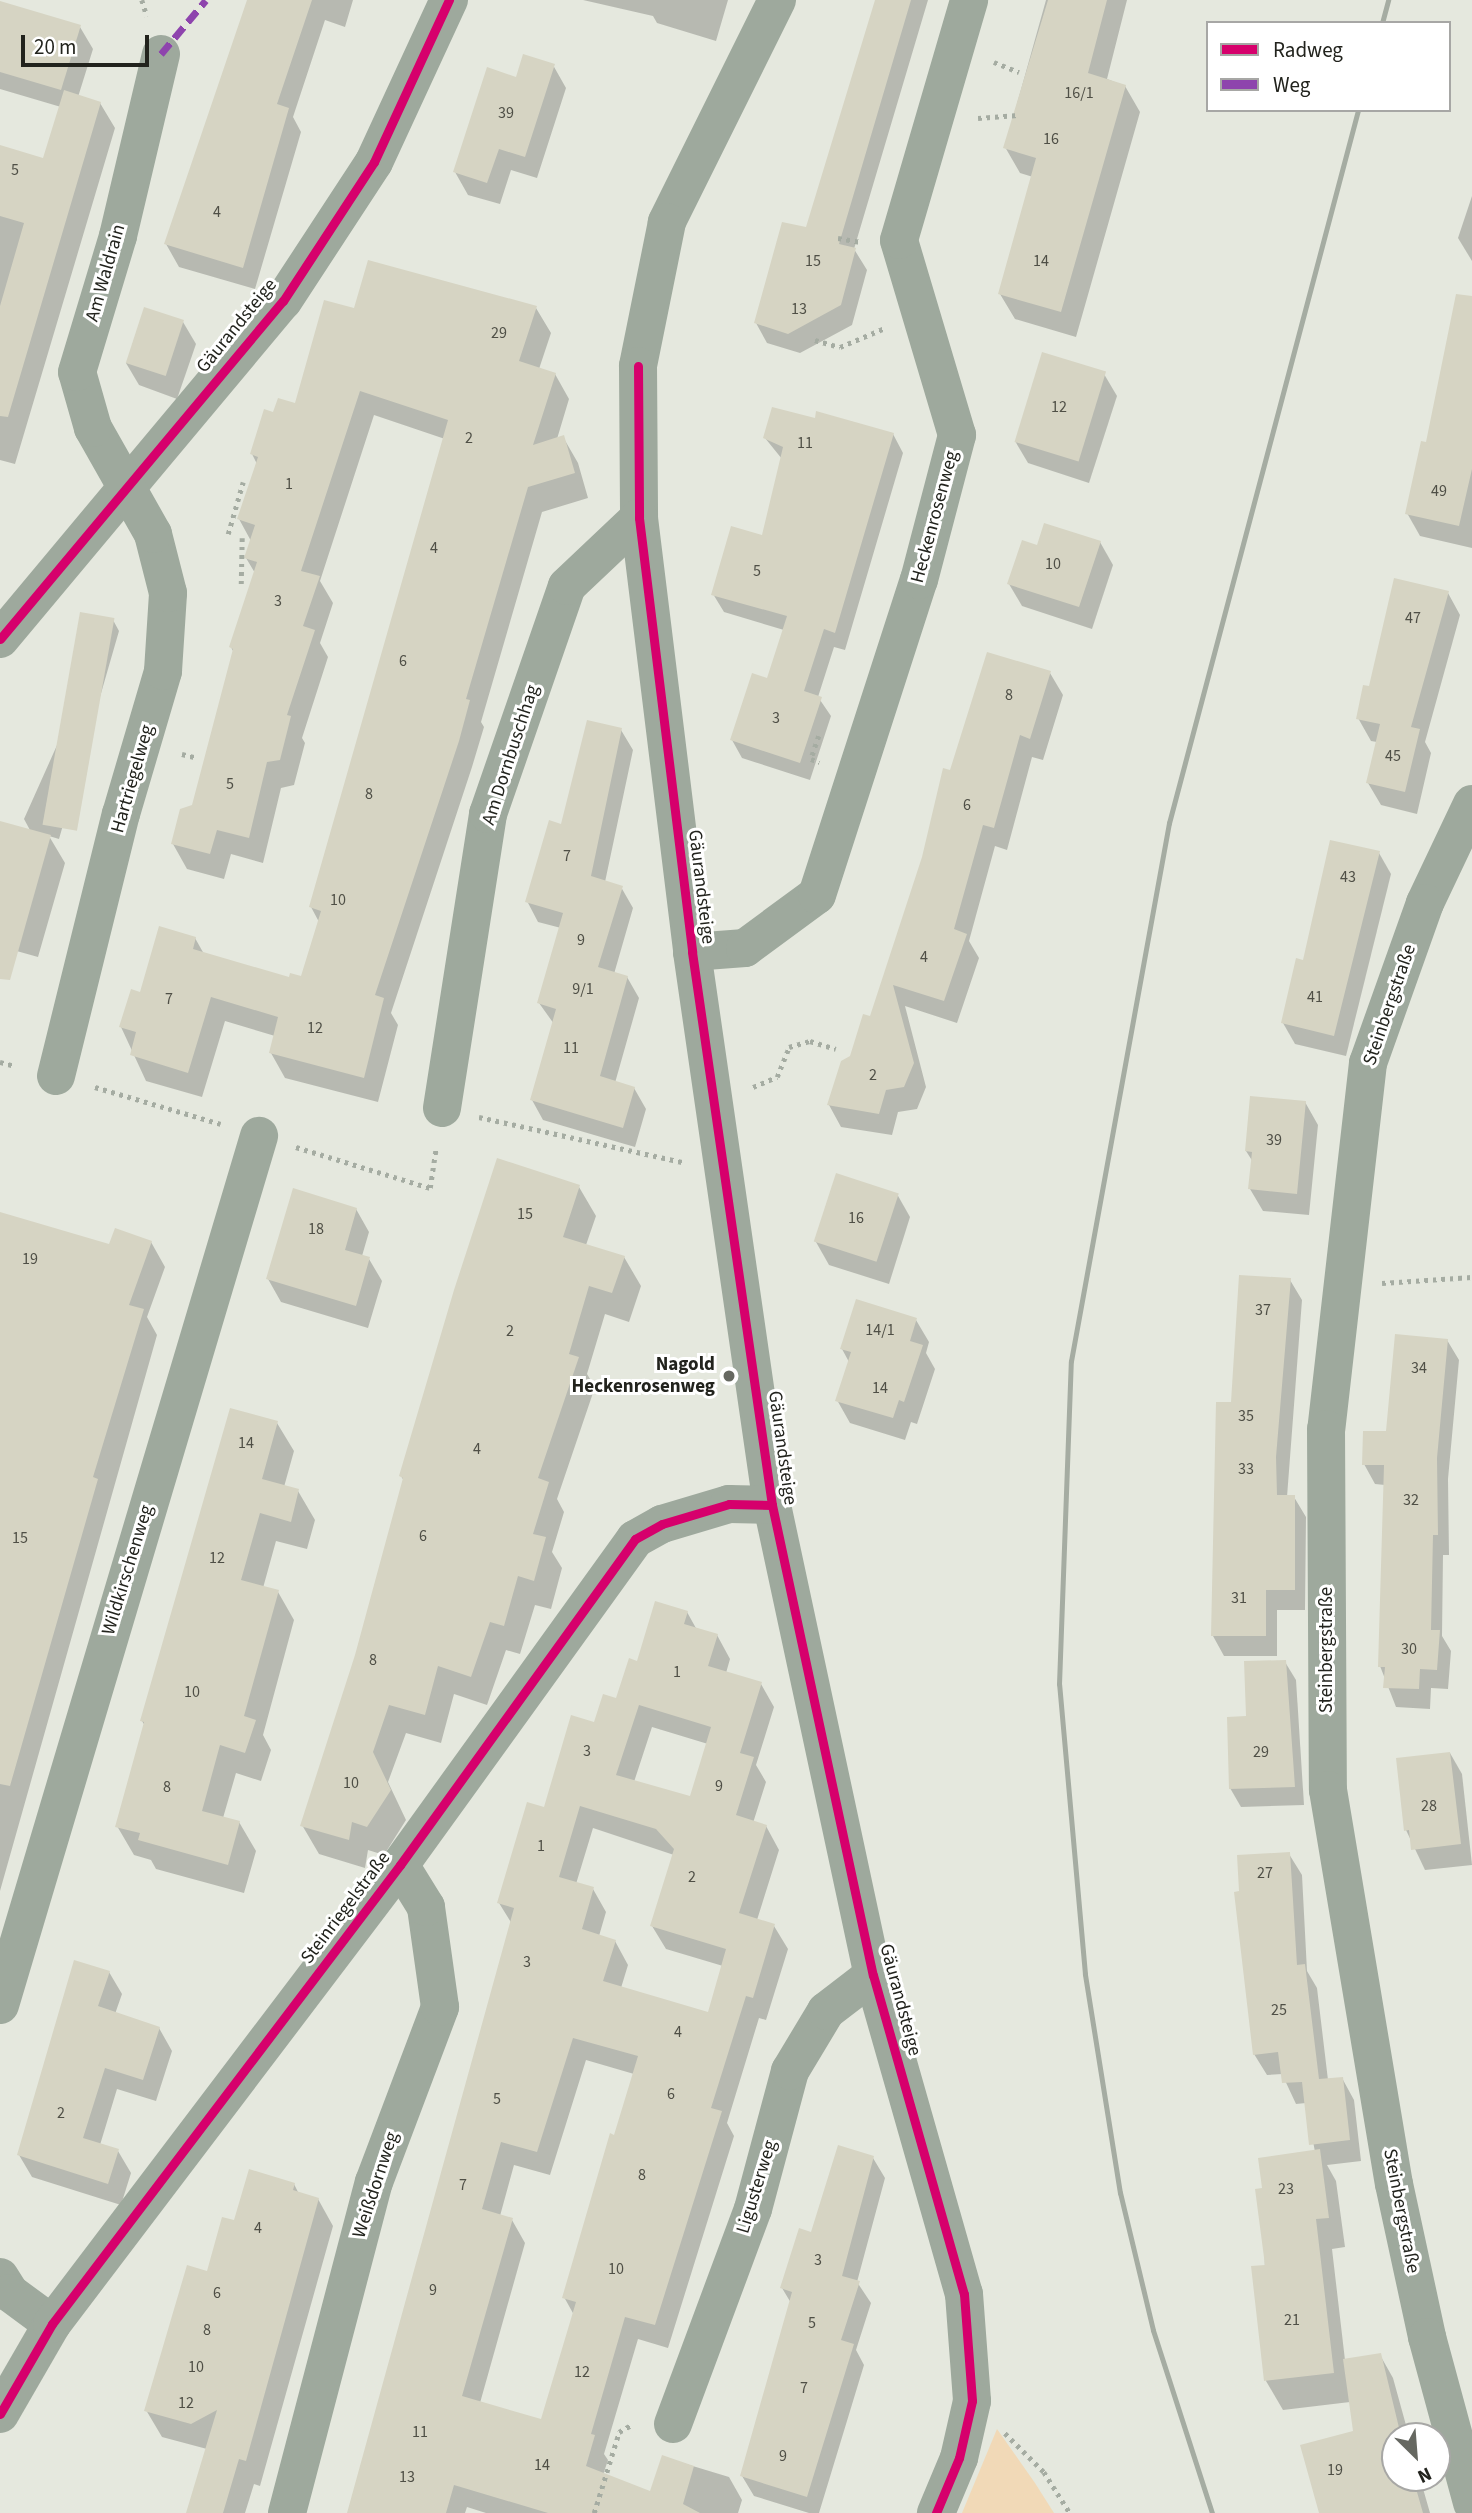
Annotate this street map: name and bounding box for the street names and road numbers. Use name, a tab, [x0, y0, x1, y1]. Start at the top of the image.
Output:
street label: Am Waldrain	[81, 222, 131, 324]
street label: Gäurandsteige	[192, 274, 282, 378]
street label: Heckenrosenweg	[906, 448, 964, 586]
street label: Am Dornbuschhag	[478, 682, 544, 828]
street label: Hartriegelweg	[107, 722, 159, 836]
street label: Gäurandsteige	[683, 829, 719, 945]
street label: Steinbergstraße	[1359, 942, 1421, 1068]
street label: Gäurandsteige	[763, 1390, 801, 1506]
street label: Wildkirschenweg	[97, 1502, 159, 1638]
street label: Steinbergstraße	[1316, 1587, 1338, 1713]
street label: Steinriegelstraße	[296, 1847, 396, 1969]
street label: Gäurandsteige	[874, 1942, 926, 2058]
street label: Weißdornweg	[348, 2129, 404, 2241]
street label: Ligusterweg	[732, 2138, 782, 2236]
street label: Steinbergstraße	[1378, 2147, 1424, 2275]

